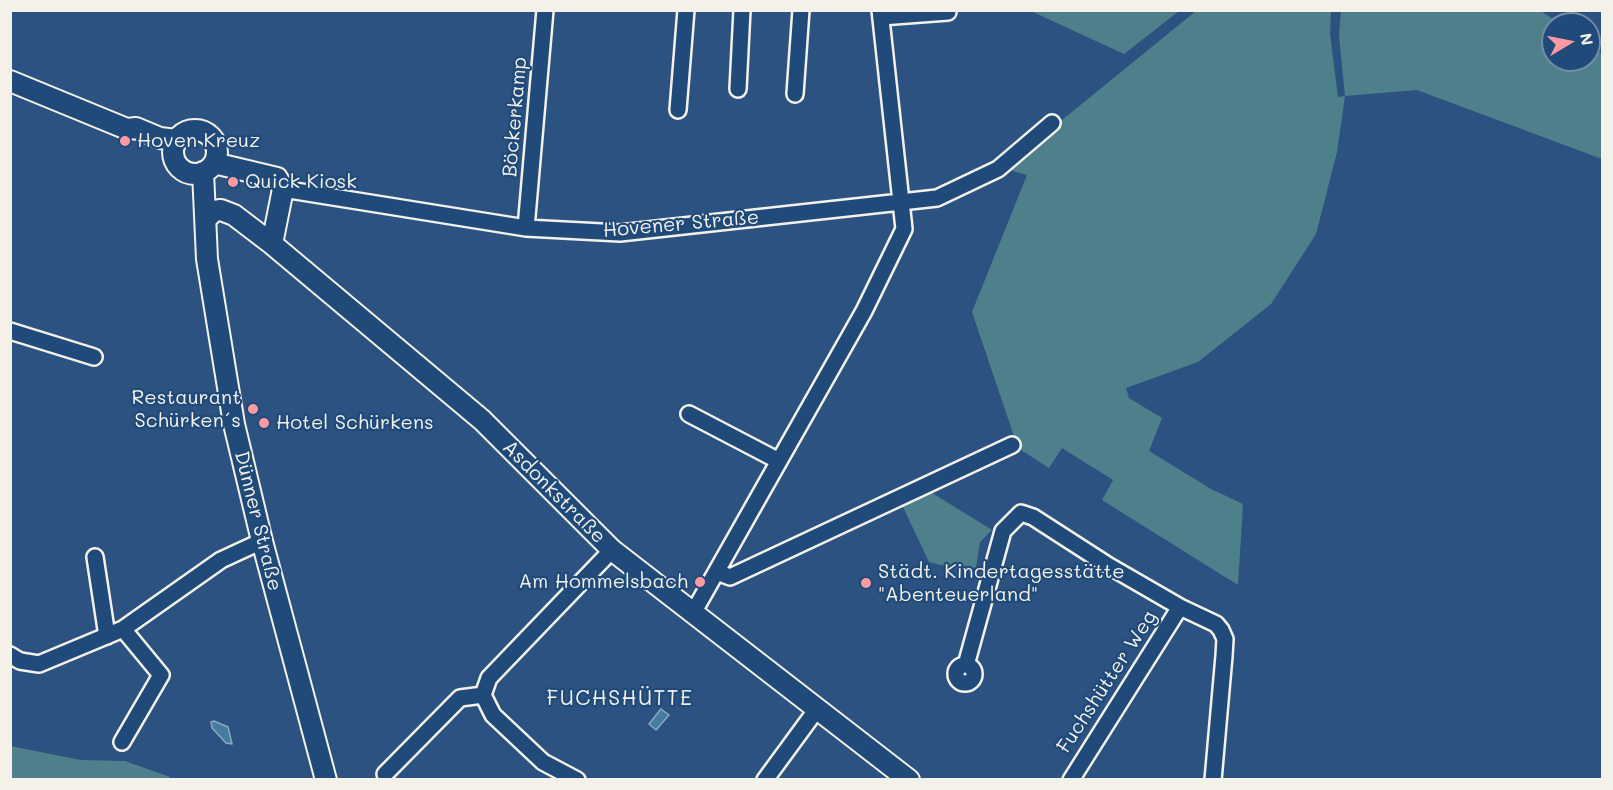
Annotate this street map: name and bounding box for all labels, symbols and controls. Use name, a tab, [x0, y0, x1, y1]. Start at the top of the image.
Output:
north arrow	[1541, 12, 1601, 72]
text: N	[1576, 31, 1599, 47]
street label: Böckerkamp	[498, 56, 532, 178]
place label: Hoven Kreuz	[137, 129, 260, 153]
marker: Hoven Kreuz	[118, 134, 132, 148]
place label: Quick Kiosk	[245, 170, 357, 194]
marker: Quick Kiosk	[226, 175, 240, 189]
street label: Hovener Straße	[602, 205, 760, 243]
place label: Restaurant Schürken´s	[132, 386, 241, 433]
marker: Restaurant Schürken´s	[246, 402, 260, 416]
place label: Hotel Schürkens	[276, 411, 434, 435]
marker: Hotel Schürkens	[257, 416, 271, 430]
street label: Asdonkstraße	[497, 435, 611, 549]
street label: Dünner Straße	[229, 449, 287, 593]
place label: Städt. Kindertagesstätte "Abenteuerland"	[878, 560, 1125, 607]
place label: Am Hommelsbach	[518, 570, 688, 594]
marker: Am Hommelsbach	[693, 575, 707, 589]
marker: Städt. Kindertagesstätte "Abenteuerland"	[859, 576, 873, 590]
street label: Fuchshütter Weg	[1052, 606, 1162, 758]
district label: FUCHSHÜTTE	[547, 686, 693, 712]

